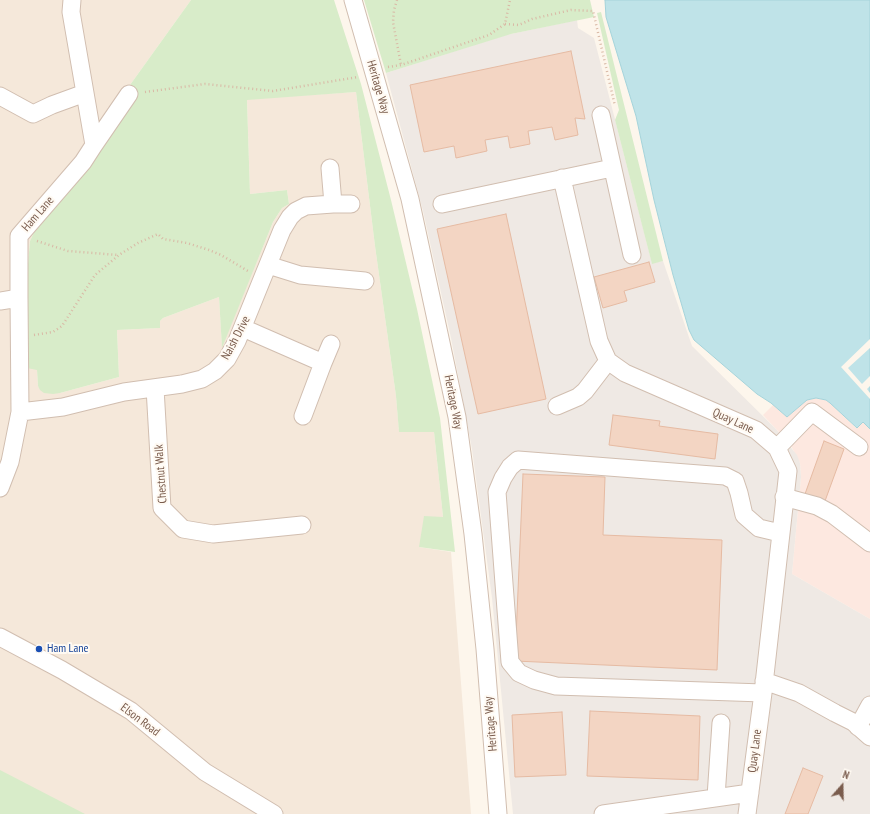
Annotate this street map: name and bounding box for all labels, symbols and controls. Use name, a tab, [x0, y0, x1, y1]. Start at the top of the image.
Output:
street label: Heritage Way	[363, 59, 393, 115]
street label: Ham Lane	[19, 194, 57, 234]
street label: Naish Drive	[218, 314, 254, 362]
street label: Heritage Way	[441, 374, 465, 430]
street label: Quay Lane	[710, 405, 756, 437]
street label: Chestnut Walk	[152, 444, 170, 504]
place label: Ham Lane	[47, 642, 88, 656]
marker: Ham Lane	[34, 644, 44, 654]
street label: Heritage Way	[481, 696, 501, 752]
street label: Elson Road	[118, 701, 162, 739]
street label: Quay Lane	[745, 729, 765, 773]
north arrow	[822, 766, 862, 806]
text: N	[841, 767, 851, 782]

